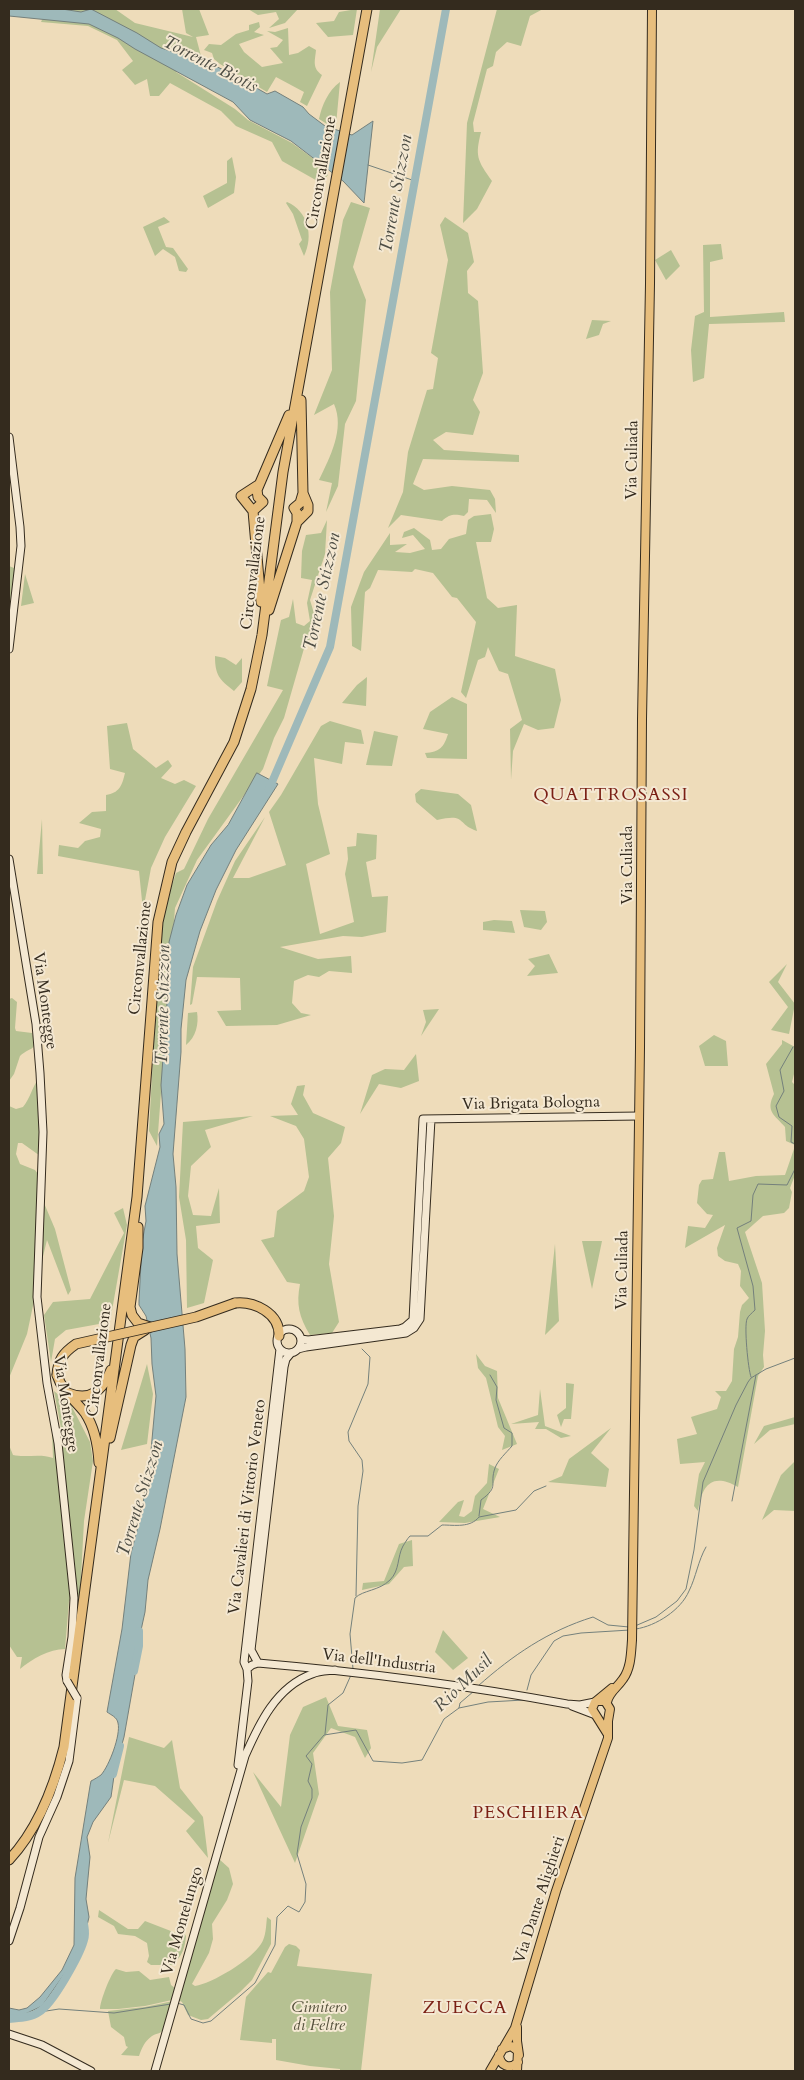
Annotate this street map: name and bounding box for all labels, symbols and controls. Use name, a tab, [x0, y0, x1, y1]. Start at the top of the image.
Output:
water label: Torrente Biotis	[159, 32, 261, 98]
street label: Circonvallazione	[303, 115, 341, 231]
water label: Torrente Stizzon	[376, 133, 418, 255]
street label: Via Culiada	[623, 420, 643, 500]
street label: Circonvallazione	[238, 515, 270, 631]
water label: Torrente Stizzon	[300, 531, 346, 653]
district label: QUATTROSASSI	[532, 785, 690, 807]
street label: Via Culiada	[618, 825, 638, 905]
street label: Circonvallazione	[125, 900, 157, 1016]
water label: Torrente Stizzon	[152, 945, 176, 1065]
street label: Via Montegge	[28, 951, 60, 1051]
street label: Via Brigata Bologna	[462, 1093, 600, 1115]
street label: Via Culiada	[613, 1230, 633, 1310]
street label: Circonvallazione	[84, 1302, 116, 1418]
street label: Via Montegge	[48, 1354, 82, 1454]
street label: Via Cavalieri di Vittorio Veneto	[225, 1398, 271, 1616]
water label: Torrente Stizzon	[113, 1438, 169, 1560]
street label: Via dell'Industria	[321, 1645, 437, 1679]
water label: Rio Musil	[430, 1651, 498, 1717]
district label: PESCHIERA	[471, 1803, 585, 1825]
street label: Via Dante Alighieri	[510, 1834, 570, 1966]
street label: Via Montelungo	[158, 1864, 208, 1978]
park label: Cimitero di Feltre	[291, 1998, 347, 2036]
district label: ZUECCA	[422, 1998, 508, 2020]

